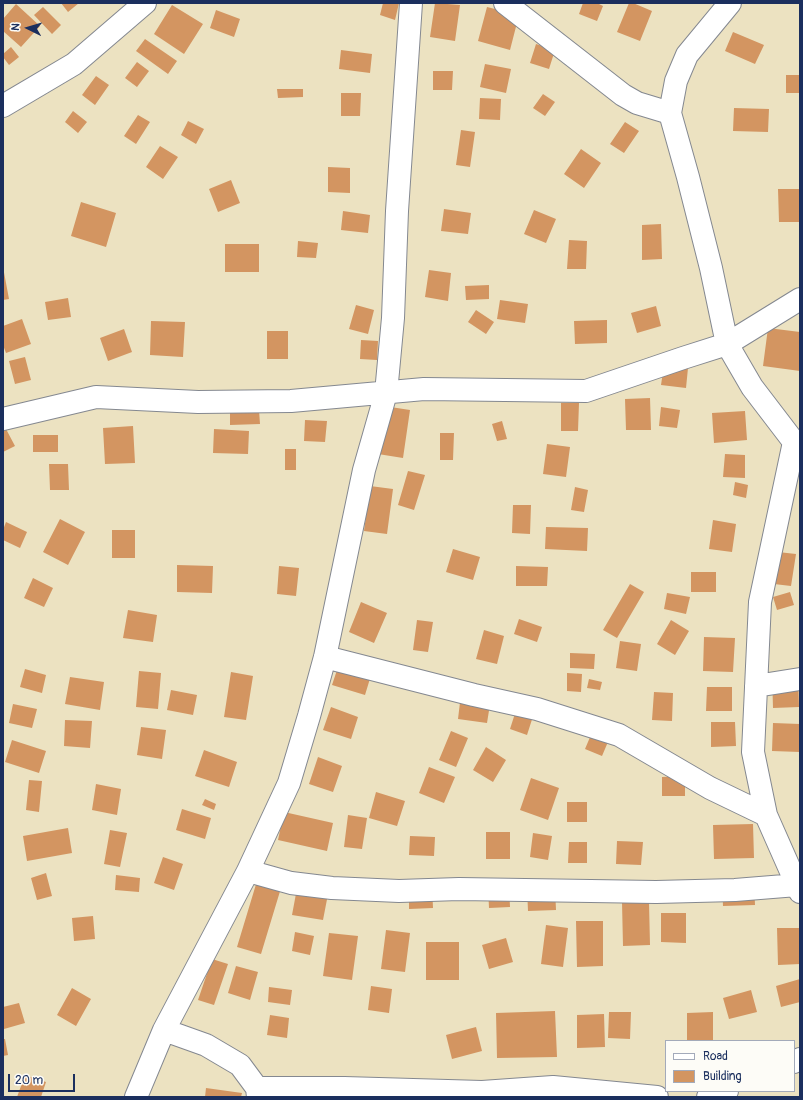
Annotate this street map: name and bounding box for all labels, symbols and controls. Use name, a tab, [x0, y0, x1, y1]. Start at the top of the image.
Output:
north arrow	[8, 8, 48, 48]
text: N	[9, 23, 22, 31]
legend	[665, 1040, 795, 1092]
text: Road	[703, 1049, 728, 1064]
scale bar	[10, 1066, 77, 1092]
text: Building	[703, 1069, 742, 1084]
text: 20 m	[15, 1073, 43, 1088]

